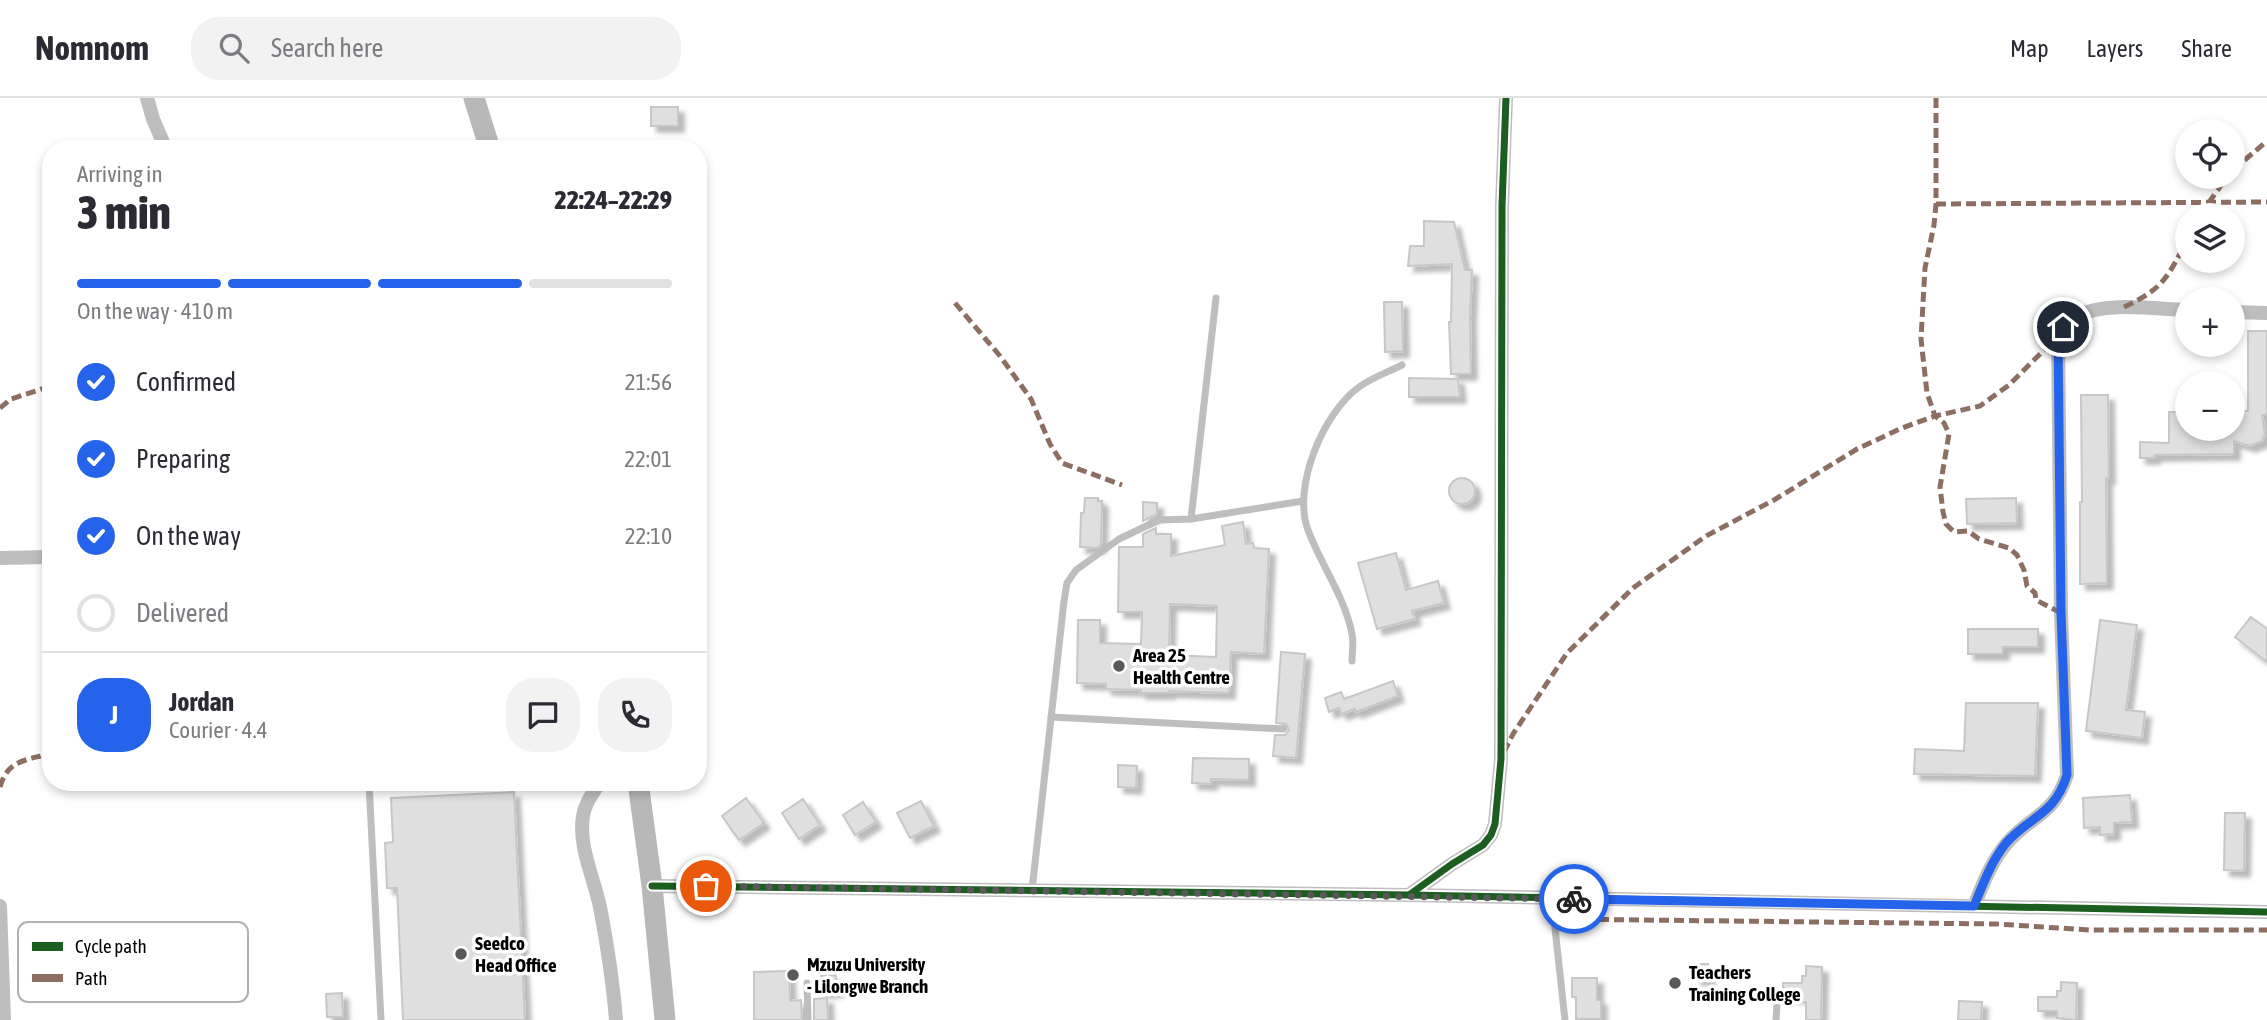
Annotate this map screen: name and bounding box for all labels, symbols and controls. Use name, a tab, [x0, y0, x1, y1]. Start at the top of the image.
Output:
search box	[191, 17, 681, 80]
text: Nomnom	[35, 29, 149, 67]
icon: search	[215, 29, 253, 67]
text: Search here	[271, 33, 383, 63]
text: Map	[2010, 35, 2049, 62]
text: Layers	[2087, 35, 2143, 62]
text: Share	[2181, 35, 2232, 62]
map controls	[2175, 119, 2245, 441]
button: locate	[2175, 119, 2245, 189]
text: Arriving in	[77, 161, 163, 187]
text: 22:24–22:29	[555, 185, 672, 215]
text: 3 min	[77, 186, 171, 239]
button: layers	[2175, 203, 2245, 273]
button: +	[2175, 287, 2245, 357]
pin	[2033, 297, 2093, 357]
text: On the way · 410 m	[77, 298, 233, 324]
icon: home	[2044, 308, 2082, 346]
icon: check	[77, 363, 115, 401]
text: Confirmed	[136, 367, 236, 397]
text: 21:56	[625, 369, 672, 395]
button: −	[2175, 371, 2245, 441]
icon: check	[77, 440, 115, 478]
text: Preparing	[136, 444, 230, 474]
text: 22:01	[624, 446, 672, 472]
icon: check	[77, 517, 115, 555]
text: On the way	[136, 521, 241, 551]
text: 22:10	[625, 523, 672, 549]
text: Delivered	[136, 598, 229, 628]
place label: Area 25 Health Centre	[1132, 644, 1230, 688]
marker: Area 25 Health Centre	[1111, 658, 1127, 674]
button: chat	[506, 678, 580, 752]
button: phone	[598, 678, 672, 752]
text: Jordan	[169, 687, 234, 717]
text: J	[110, 700, 118, 730]
text: Courier · 4.4	[169, 717, 268, 743]
pin	[676, 856, 736, 916]
courier	[1539, 864, 1609, 934]
icon: bag	[687, 867, 725, 905]
icon: bike	[1555, 880, 1593, 918]
legend	[18, 922, 248, 1002]
place label: Seedco Head Office	[475, 932, 557, 976]
text: Cycle path	[75, 935, 147, 957]
marker: Seedco Head Office	[453, 946, 469, 962]
place label: Mzuzu University - Lilongwe Branch	[807, 953, 928, 997]
place label: Teachers Training College	[1689, 961, 1801, 1005]
text: Path	[75, 967, 107, 989]
marker: Mzuzu University - Lilongwe Branch	[785, 967, 801, 983]
marker: Teachers Training College	[1667, 975, 1683, 991]

